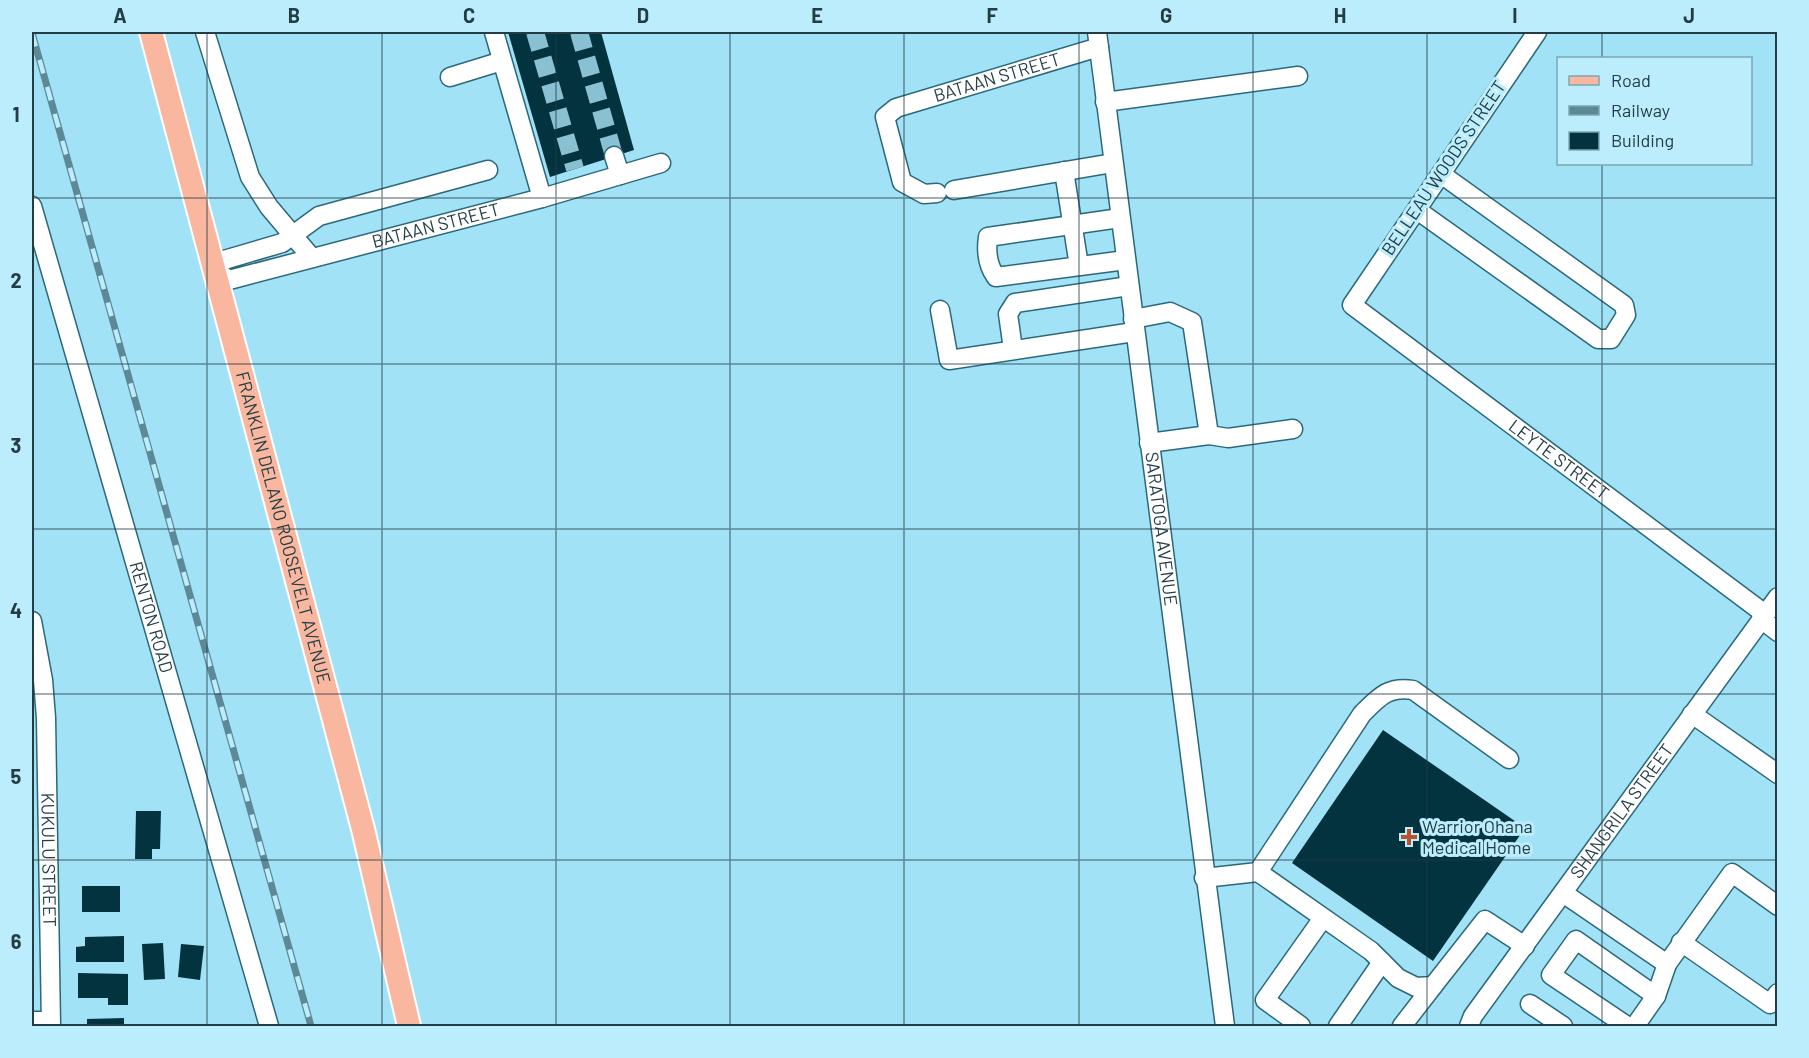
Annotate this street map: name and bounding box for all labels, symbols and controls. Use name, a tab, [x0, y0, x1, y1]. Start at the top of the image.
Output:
text: A	[113, 3, 127, 27]
text: B	[288, 3, 300, 27]
text: C	[463, 3, 475, 27]
text: D	[637, 3, 649, 27]
text: E	[811, 3, 823, 27]
text: F	[986, 3, 998, 27]
text: G	[1160, 3, 1172, 27]
text: H	[1334, 3, 1346, 27]
text: I	[1512, 3, 1518, 27]
text: J	[1683, 3, 1695, 27]
street label: BATAAN STREET	[931, 47, 1063, 106]
legend	[1557, 57, 1752, 165]
text: Road	[1611, 69, 1651, 91]
street label: BELLEAU WOODS STREET	[1376, 76, 1510, 259]
text: Railway	[1611, 99, 1670, 121]
text: 1	[12, 102, 20, 126]
text: Building	[1611, 129, 1674, 151]
street label: BATAAN STREET	[370, 198, 502, 252]
text: 2	[10, 268, 22, 292]
street label: FRANKLIN DELANO ROOSEVELT AVENUE	[232, 369, 336, 686]
street label: LEYTE STREET	[1505, 414, 1614, 504]
text: 3	[11, 433, 21, 457]
street label: SARATOGA AVENUE	[1141, 450, 1183, 607]
street label: RENTON ROAD	[125, 559, 178, 675]
text: 4	[10, 598, 22, 622]
street label: SHANGRILA STREET	[1565, 739, 1678, 882]
text: 5	[11, 764, 22, 788]
street label: KUKULU STREET	[37, 793, 61, 927]
place label: Warrior Ohana Medical Home	[1422, 815, 1533, 858]
marker: Warrior Ohana Medical Home	[1400, 828, 1418, 846]
text: 6	[11, 929, 22, 953]

